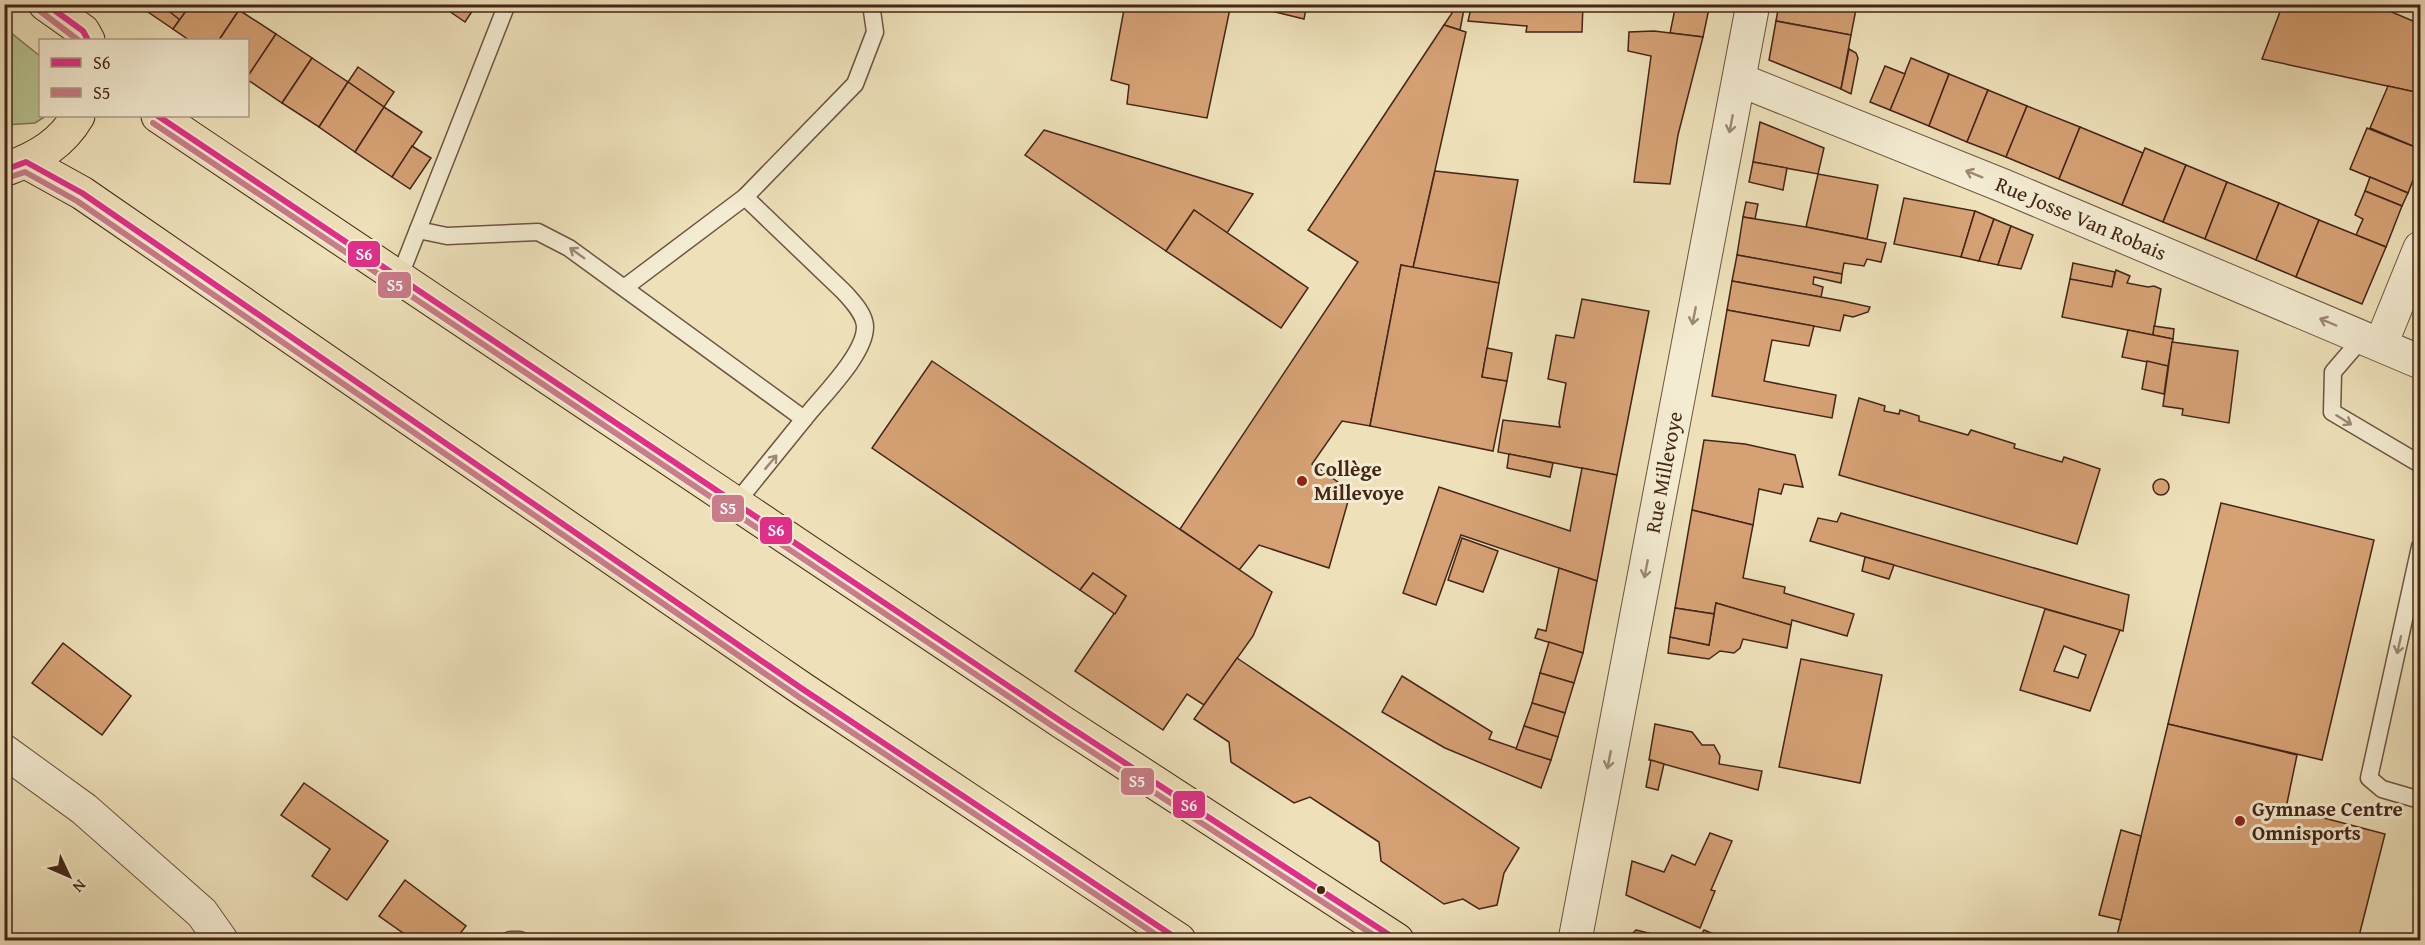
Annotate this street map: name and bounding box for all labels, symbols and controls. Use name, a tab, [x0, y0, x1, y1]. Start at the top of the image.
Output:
legend	[39, 39, 249, 117]
text: S6	[93, 49, 110, 76]
text: S5	[93, 79, 110, 106]
one-way arrow	[1725, 114, 1736, 133]
one-way arrow	[1965, 168, 1984, 179]
street label: Rue Josse Van Robais	[1991, 168, 2172, 268]
line badge: S6	[347, 240, 381, 268]
text: S6	[356, 242, 372, 266]
one-way arrow	[569, 247, 585, 259]
line badge: S5	[377, 271, 412, 299]
text: S5	[387, 273, 403, 297]
one-way arrow	[1688, 305, 1699, 325]
one-way arrow	[2320, 316, 2338, 327]
street label: Rue Millevoye	[1637, 409, 1690, 536]
one-way arrow	[2335, 414, 2352, 426]
place label: Collège Millevoye	[1314, 453, 1404, 508]
one-way arrow	[764, 454, 777, 470]
marker: Collège Millevoye	[1295, 474, 1309, 488]
line badge: S5	[711, 494, 745, 523]
text: S5	[720, 496, 736, 520]
line badge: S6	[759, 516, 793, 545]
text: S6	[768, 518, 784, 542]
one-way arrow	[1640, 559, 1651, 578]
one-way arrow	[2392, 635, 2404, 654]
one-way arrow	[1603, 750, 1614, 770]
line badge: S5	[1120, 767, 1155, 796]
text: S5	[1129, 769, 1145, 793]
line badge: S6	[1172, 790, 1206, 819]
text: S6	[1181, 793, 1197, 817]
place label: Gymnase Centre Omnisports	[2252, 793, 2403, 848]
marker: Gymnase Centre Omnisports	[2233, 814, 2247, 828]
north arrow	[39, 846, 99, 906]
text: N	[67, 874, 92, 899]
unlabelled marker	[1315, 884, 1327, 896]

